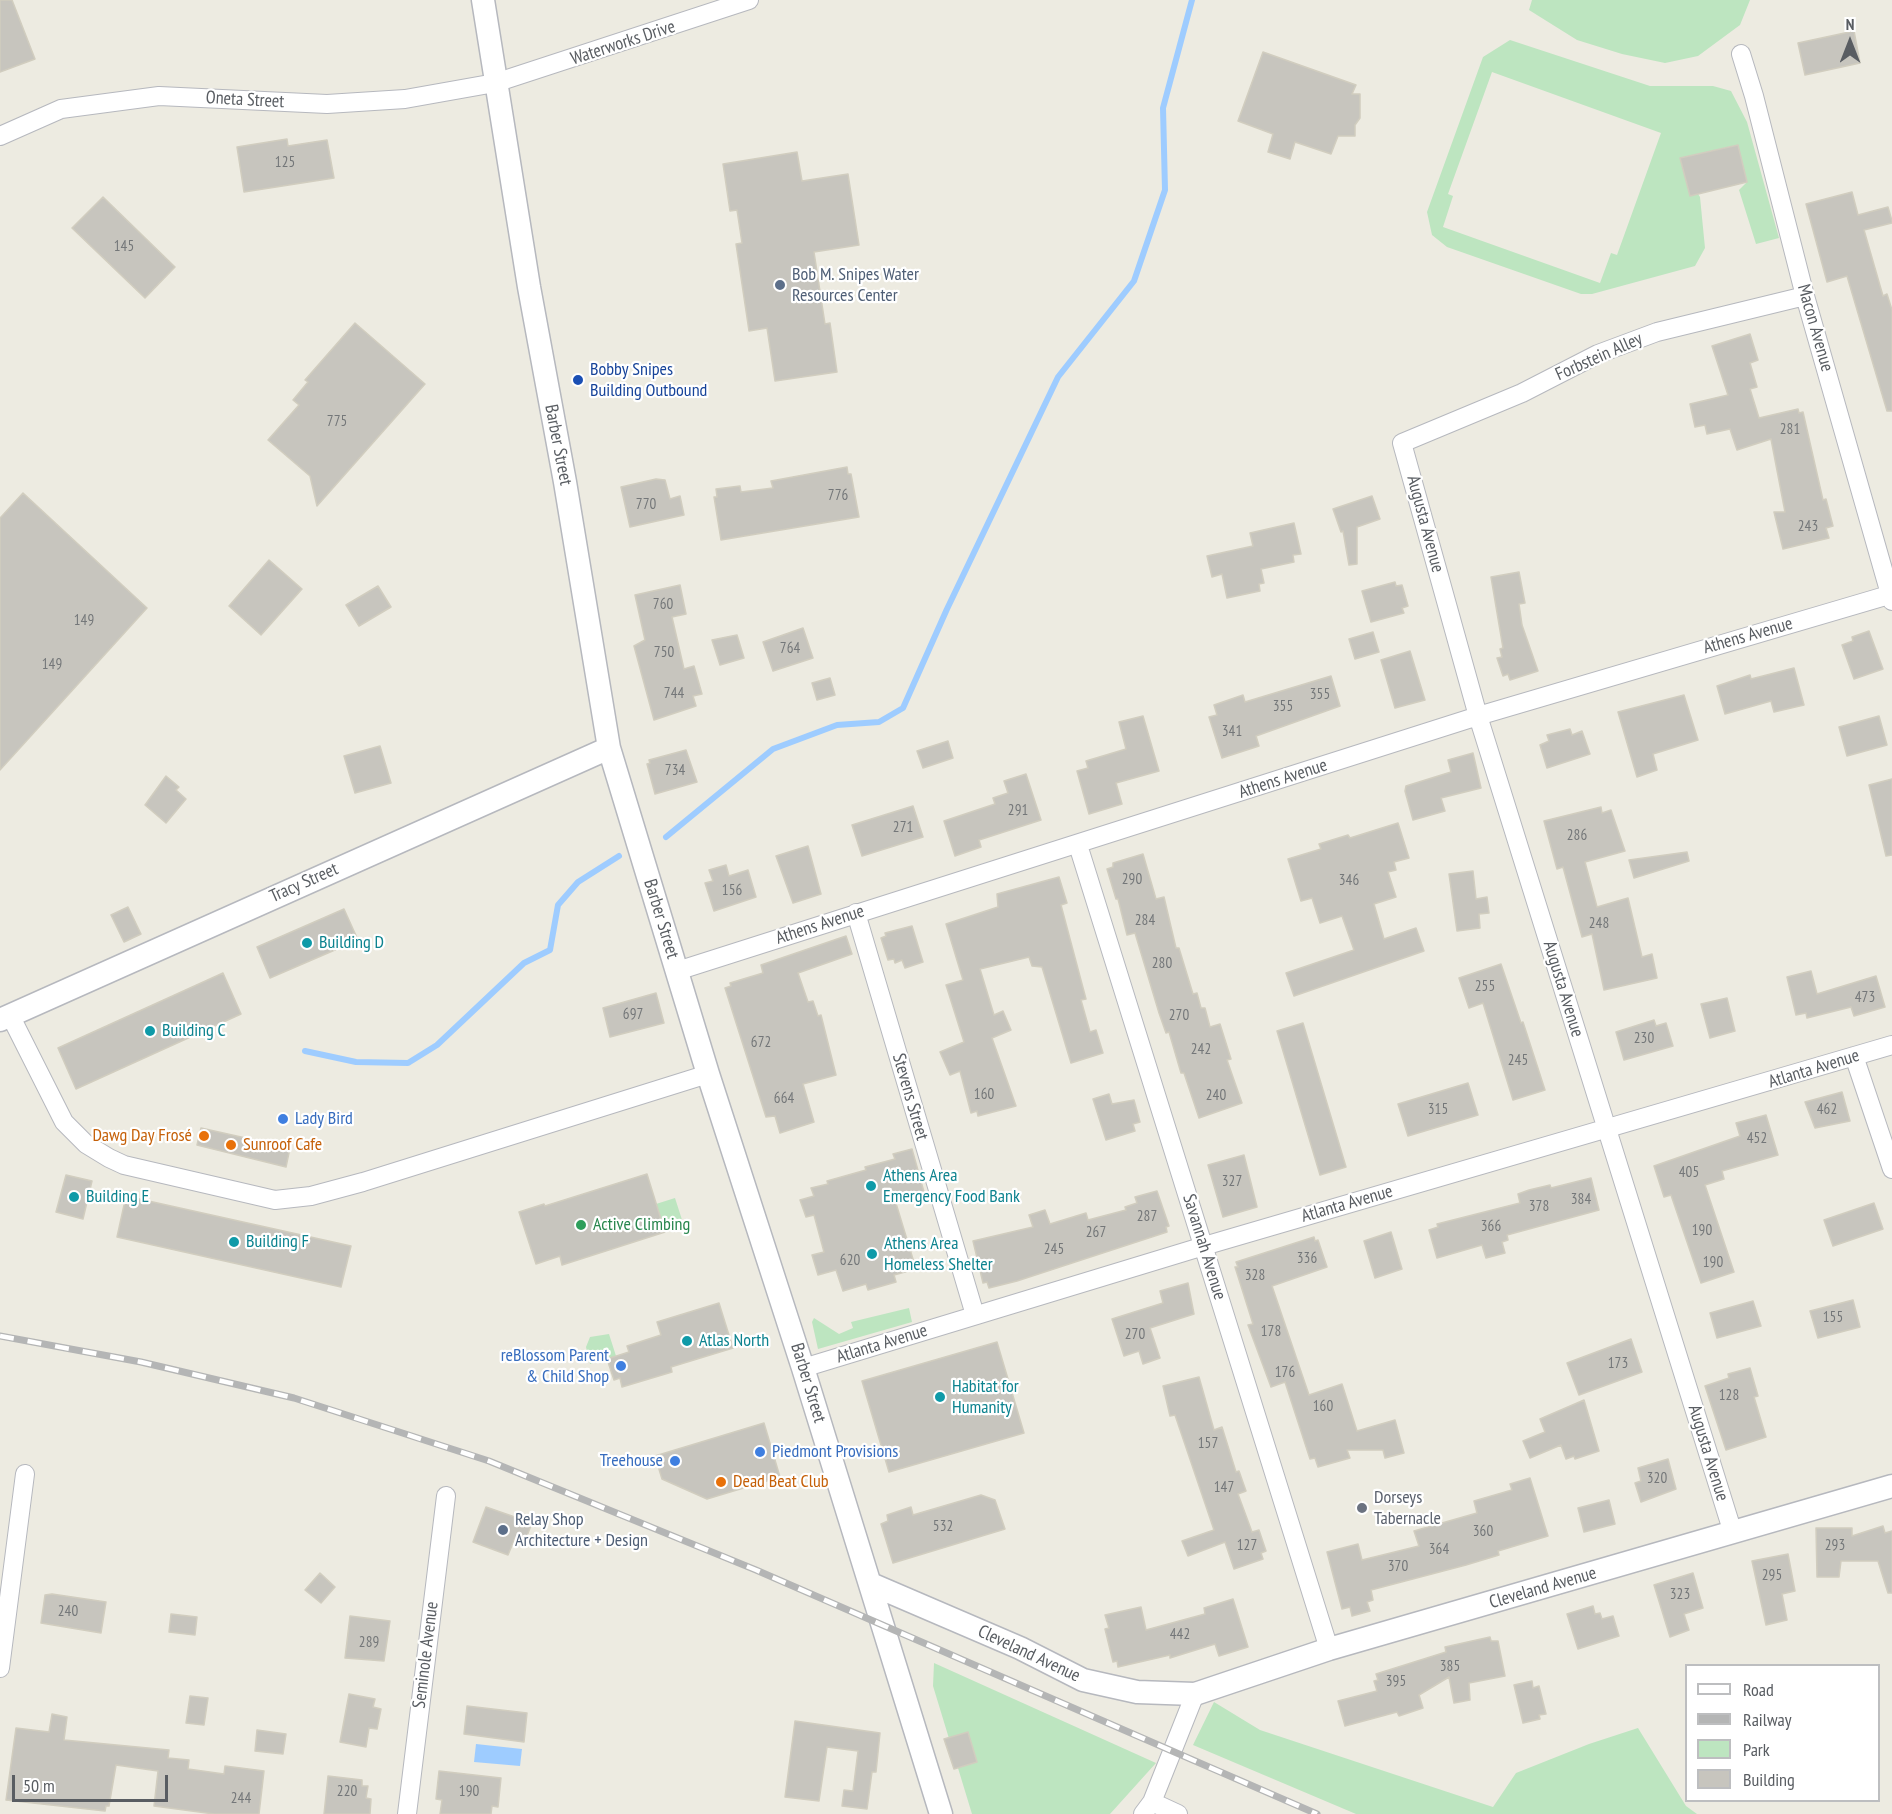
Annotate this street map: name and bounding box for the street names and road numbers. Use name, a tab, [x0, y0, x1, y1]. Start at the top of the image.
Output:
street label: Waterworks Drive	[568, 16, 678, 70]
street label: Oneta Street	[205, 87, 285, 113]
street label: Macon Avenue	[1792, 282, 1838, 374]
street label: Forbstein Alley	[1552, 328, 1646, 386]
street label: Barber Street	[540, 403, 576, 487]
street label: Augusta Avenue	[1402, 473, 1448, 575]
street label: Athens Avenue	[1701, 613, 1795, 659]
street label: Athens Avenue	[1236, 755, 1330, 803]
street label: Tracy Street	[266, 858, 342, 908]
street label: Barber Street	[639, 877, 683, 961]
street label: Athens Avenue	[773, 901, 867, 949]
street label: Augusta Avenue	[1538, 938, 1588, 1040]
street label: Atlanta Avenue	[1766, 1045, 1862, 1093]
street label: Stevens Street	[887, 1051, 933, 1143]
street label: Atlanta Avenue	[1299, 1181, 1395, 1227]
street label: Savannah Avenue	[1178, 1192, 1230, 1302]
street label: Atlanta Avenue	[834, 1320, 930, 1368]
street label: Barber Street	[786, 1341, 830, 1425]
street label: Augusta Avenue	[1683, 1402, 1733, 1504]
street label: Cleveland Avenue	[1487, 1562, 1599, 1614]
street label: Seminole Avenue	[409, 1600, 443, 1710]
street label: Cleveland Avenue	[974, 1621, 1084, 1687]

